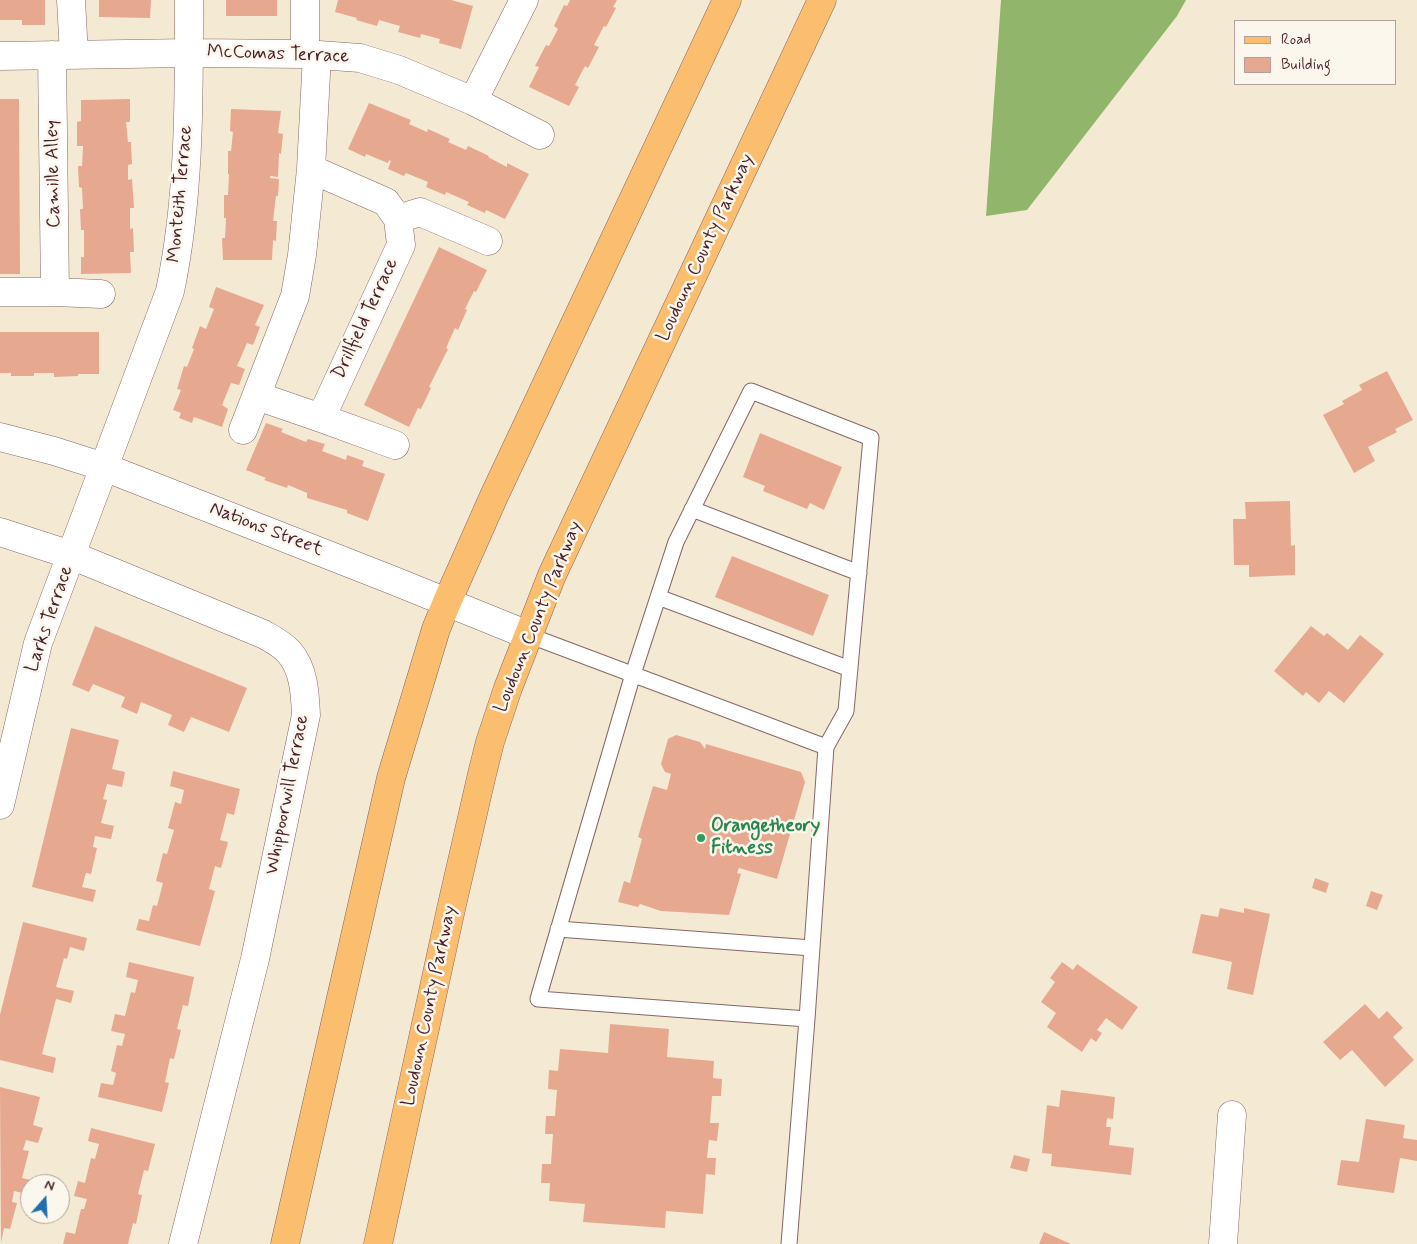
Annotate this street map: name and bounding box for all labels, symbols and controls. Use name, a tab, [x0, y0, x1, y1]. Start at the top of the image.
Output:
legend	[1234, 20, 1397, 85]
text: Road	[1281, 30, 1311, 50]
street label: McComas Terrace	[207, 41, 349, 69]
text: Building	[1281, 55, 1331, 75]
street label: Camille Alley	[42, 120, 66, 228]
street label: Monteith Terrace	[164, 124, 198, 264]
street label: Loudoun County Parkway	[652, 151, 760, 345]
street label: Drillfield Terrace	[328, 255, 404, 383]
street label: Nations Street	[206, 498, 326, 562]
street label: Loudoun County Parkway	[490, 518, 588, 716]
street label: Larks Terrace	[21, 563, 79, 675]
street label: Whippoorwill Terrace	[261, 713, 315, 877]
place label: Orangetheory Fitness	[711, 816, 820, 860]
marker: Orangetheory Fitness	[695, 832, 707, 844]
street label: Loudoun County Parkway	[398, 904, 462, 1108]
north arrow	[20, 1174, 70, 1224]
text: N	[42, 1176, 57, 1196]

